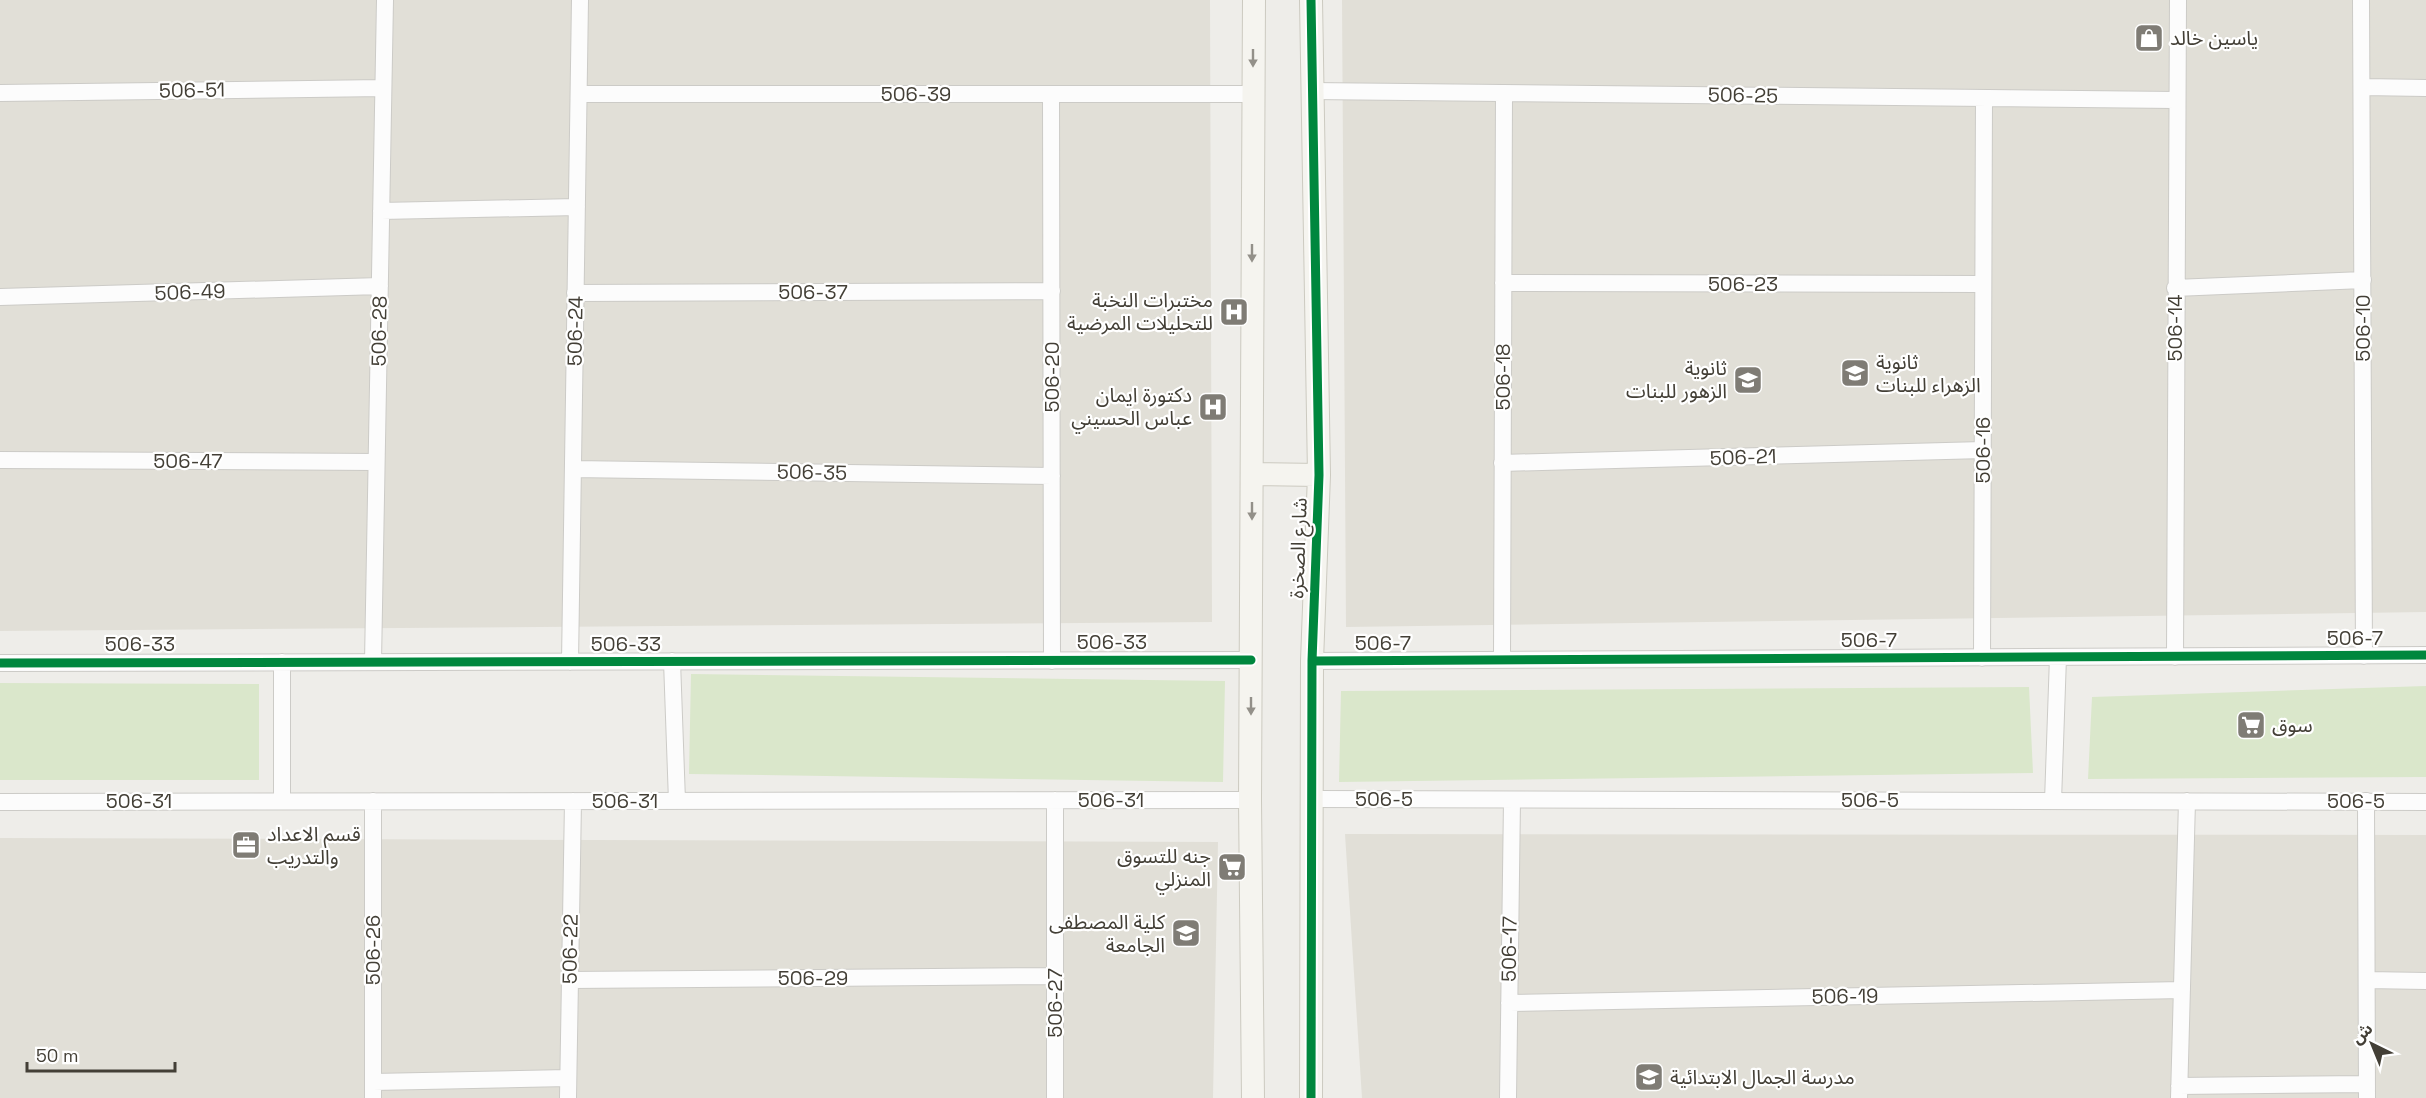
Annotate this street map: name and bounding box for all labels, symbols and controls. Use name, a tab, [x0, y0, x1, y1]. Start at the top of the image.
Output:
shop icon: ياسين خالد	[2133, 22, 2165, 54]
place label: ياسين خالد	[2170, 25, 2258, 51]
one-way arrow	[1248, 49, 1258, 68]
street label: 506-51	[159, 76, 225, 104]
street label: 506-39	[881, 81, 951, 107]
street label: 506-25	[1708, 81, 1778, 109]
one-way arrow	[1247, 244, 1257, 263]
street label: 506-23	[1708, 271, 1778, 297]
street label: 506-49	[154, 278, 226, 306]
street label: 506-37	[778, 279, 848, 305]
place label: مختبرات النخبة للتحليلات المرضية	[1067, 287, 1213, 336]
street label: 506-10	[2350, 294, 2376, 362]
street label: 506-28	[365, 295, 393, 367]
street label: 506-14	[2162, 295, 2188, 362]
street label: 506-24	[561, 296, 589, 366]
hospital icon: مختبرات النخبة للتحليلات المرضية	[1218, 296, 1250, 328]
street label: 506-20	[1039, 341, 1065, 413]
street label: 506-18	[1490, 344, 1516, 410]
place label: ثانوية الزهراء للبنات	[1876, 349, 1981, 398]
place label: ثانوية الزهور للبنات	[1626, 355, 1727, 404]
school or university icon: ثانوية الزهراء للبنات	[1839, 357, 1871, 389]
school or university icon: ثانوية الزهور للبنات	[1732, 364, 1764, 396]
place label: دكتورة ايمان عباس الحسيني	[1071, 382, 1192, 434]
hospital icon: دكتورة ايمان عباس الحسيني	[1197, 391, 1229, 423]
street label: 506-16	[1970, 417, 1996, 483]
street label: 506-21	[1709, 443, 1777, 471]
street label: 506-47	[153, 448, 223, 474]
street label: 506-35	[777, 458, 847, 486]
street label: شارع الصخرة	[1283, 497, 1315, 599]
one-way arrow	[1247, 502, 1257, 521]
street label: 506-7	[2327, 625, 2383, 651]
street label: 506-7	[1841, 627, 1897, 653]
street label: 506-33	[1077, 629, 1147, 655]
street label: 506-7	[1355, 630, 1411, 656]
street label: 506-33	[105, 631, 175, 657]
street label: 506-33	[591, 631, 661, 657]
one-way arrow	[1246, 697, 1256, 716]
supermarket icon: سوق	[2235, 709, 2267, 741]
place label: سوق	[2272, 712, 2313, 738]
street label: 506-5	[1355, 786, 1413, 812]
street label: 506-31	[1078, 787, 1144, 813]
street label: 506-5	[1841, 787, 1899, 813]
street label: 506-31	[106, 788, 172, 814]
street label: 506-31	[592, 788, 658, 814]
street label: 506-5	[2327, 788, 2385, 814]
place label: قسم الاعداد والتدريب	[267, 821, 361, 870]
office icon: قسم الاعداد والتدريب	[230, 829, 262, 861]
place label: جنه للتسوق المنزلي	[1117, 843, 1211, 895]
supermarket icon: جنه للتسوق المنزلي	[1216, 851, 1248, 883]
place label: كلية المصطفى الجامعة	[1049, 909, 1166, 958]
street label: 506-22	[556, 914, 584, 984]
street label: 506-26	[360, 915, 386, 985]
street label: 506-17	[1495, 916, 1523, 982]
school or university icon: كلية المصطفى الجامعة	[1170, 917, 1202, 949]
street label: 506-29	[778, 965, 848, 991]
street label: 506-27	[1042, 968, 1068, 1038]
street label: 506-19	[1811, 982, 1879, 1010]
north arrow	[2342, 1014, 2402, 1074]
text: ش	[2347, 1018, 2377, 1049]
scale bar	[27, 1035, 176, 1073]
text: 50 m	[36, 1044, 78, 1067]
school or university icon: مدرسة الجمال الابتدائية	[1633, 1061, 1665, 1093]
place label: مدرسة الجمال الابتدائية	[1670, 1064, 1855, 1090]

